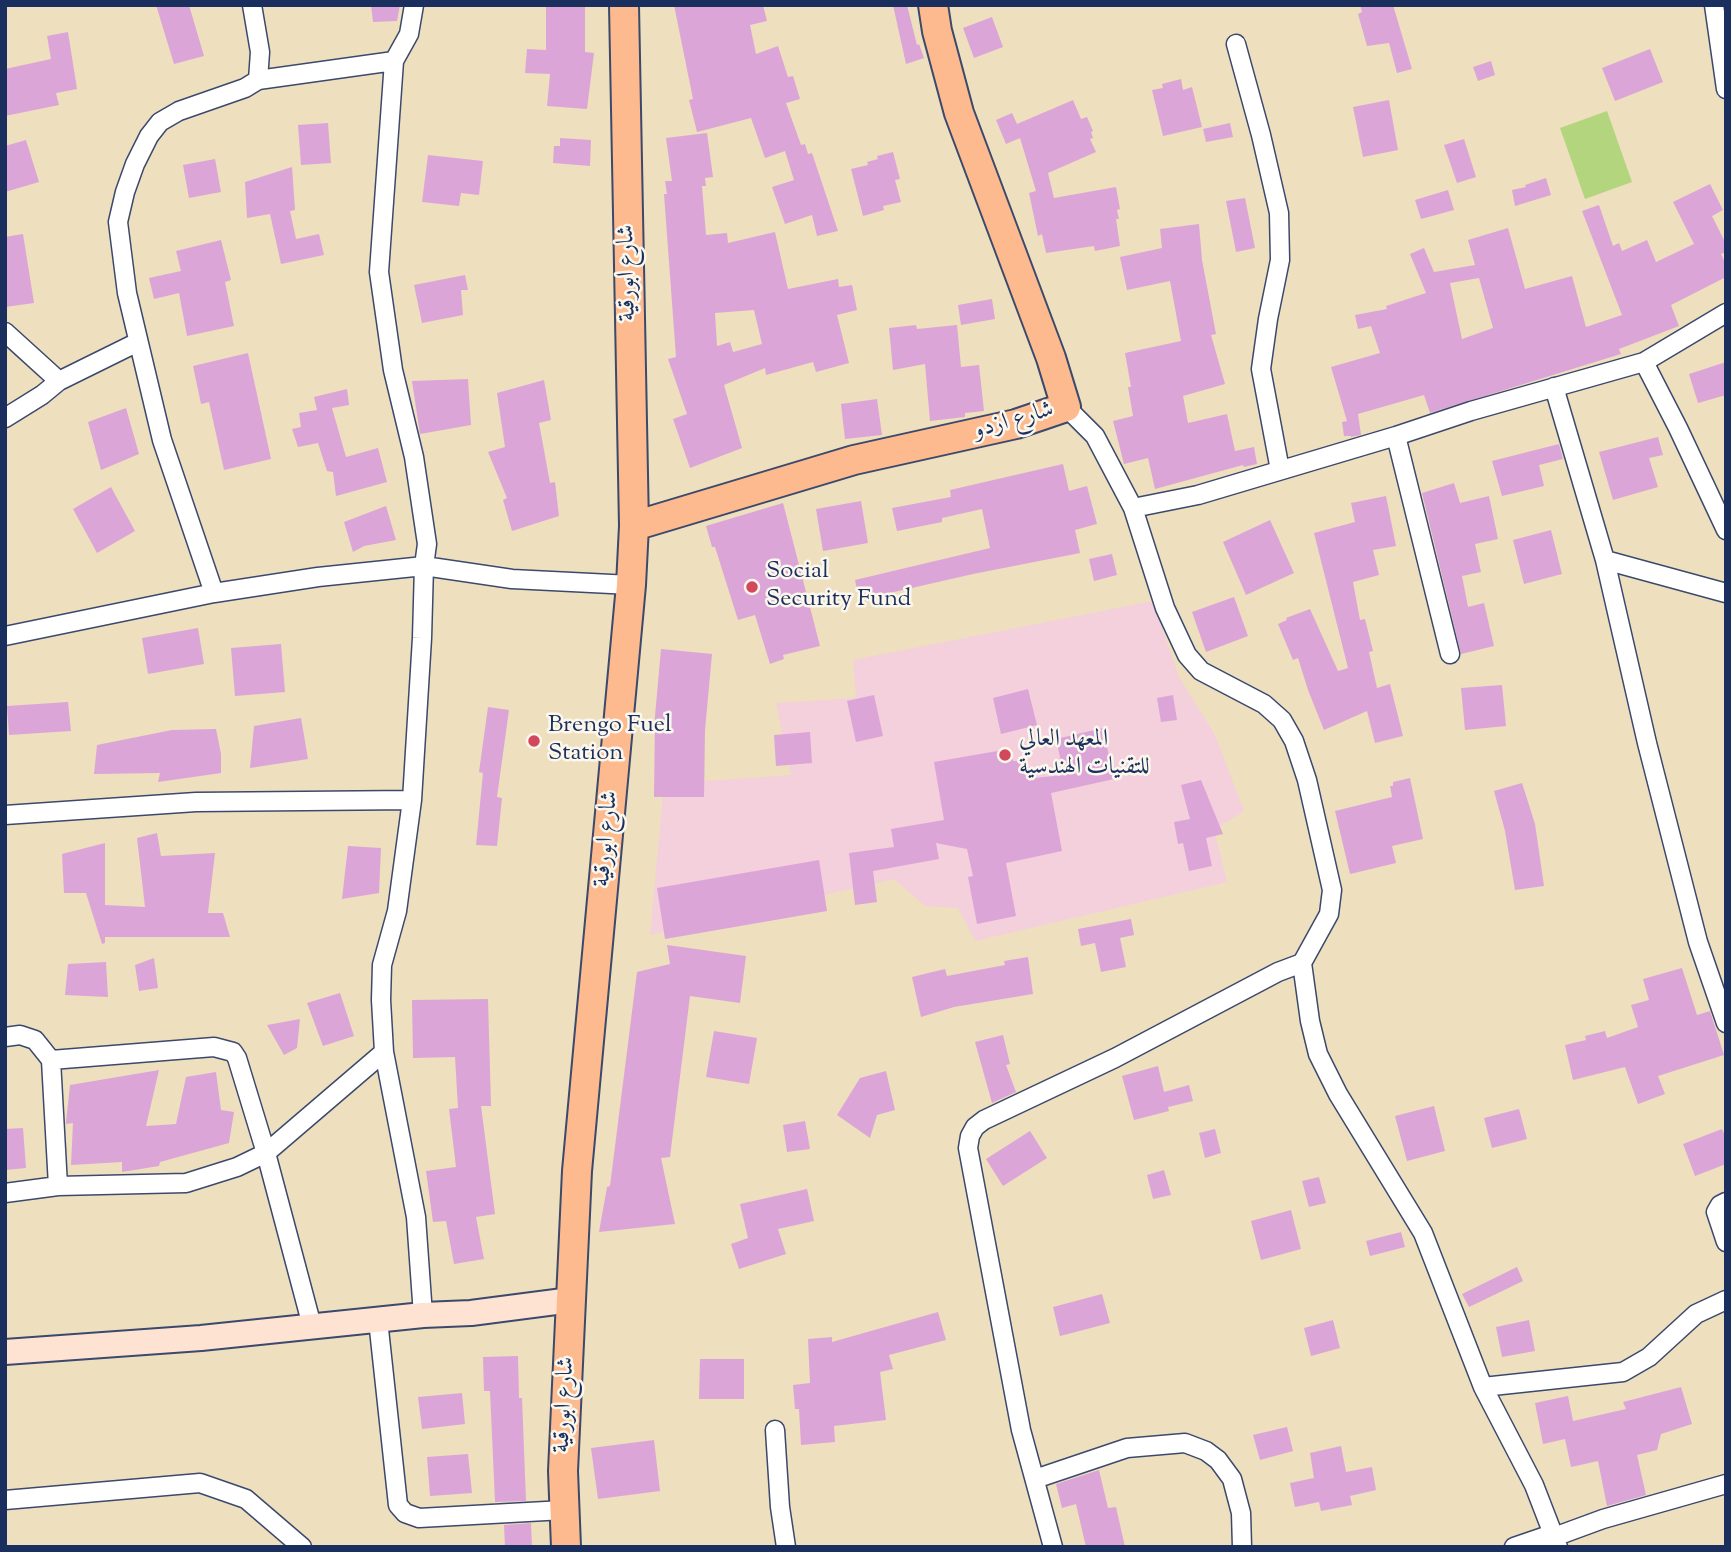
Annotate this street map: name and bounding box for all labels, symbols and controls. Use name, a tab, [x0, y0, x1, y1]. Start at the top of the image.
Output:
street label: شارع ابورقية	[614, 225, 644, 321]
street label: شارع ازدو	[971, 397, 1057, 447]
place label: Social Security Fund	[766, 559, 911, 615]
marker: Social Security Fund	[744, 579, 760, 595]
place label: Brengo Fuel Station	[548, 713, 672, 769]
place label: المعهد العالي للتقنيات الهندسية	[1019, 727, 1150, 783]
marker: Brengo Fuel Station	[526, 733, 542, 749]
marker: المعهد العالي للتقنيات الهندسية	[997, 747, 1013, 763]
street label: شارع ابورقية	[589, 790, 627, 888]
street label: شارع ابورقية	[549, 1356, 583, 1454]

